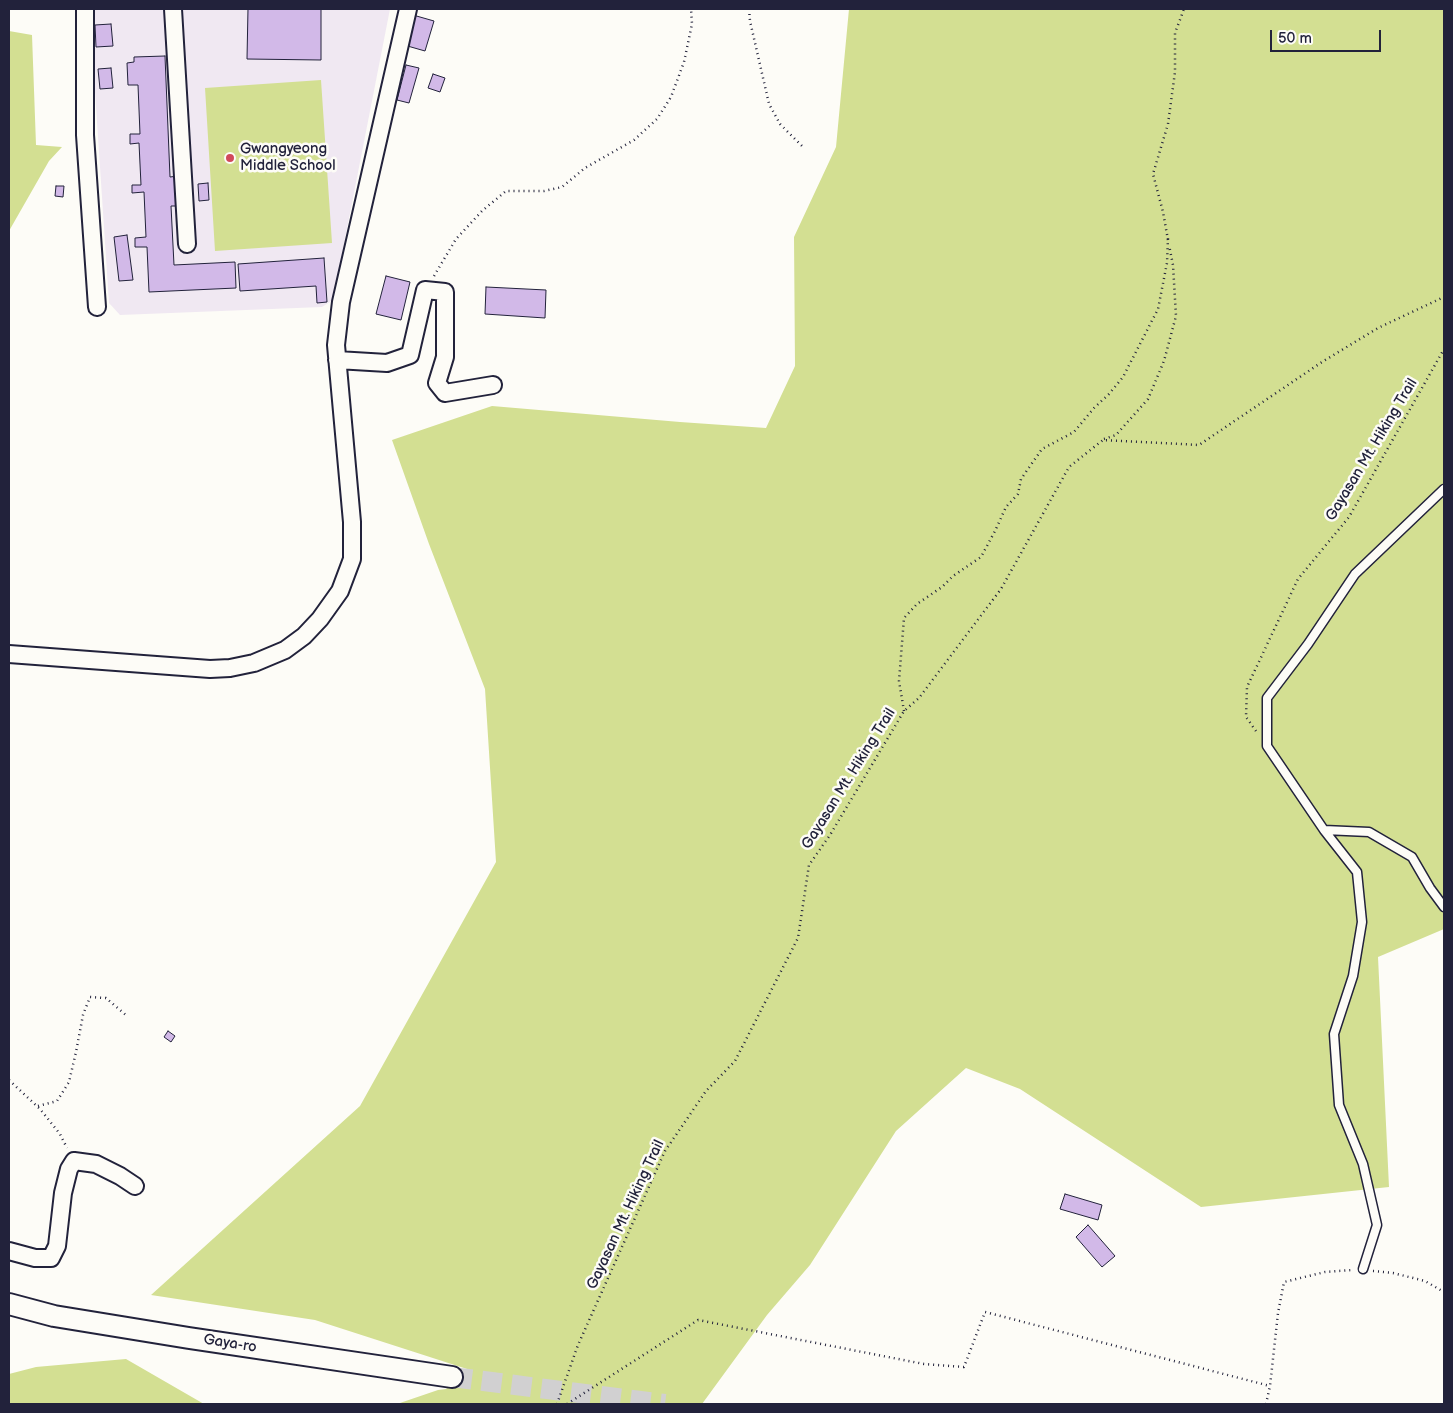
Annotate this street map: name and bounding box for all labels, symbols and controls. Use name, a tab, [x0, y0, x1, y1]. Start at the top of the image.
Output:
scale bar	[1273, 20, 1384, 52]
text: 50 m	[1278, 29, 1312, 48]
place label: Gwangyeong Middle School	[240, 140, 336, 175]
marker: Gwangyeong Middle School	[224, 152, 236, 164]
street label: Gayasan Mt. Hiking Trail	[1322, 376, 1422, 524]
street label: Gayasan Mt. Hiking Trail	[798, 705, 900, 853]
street label: Gayasan Mt. Hiking Trail	[583, 1137, 669, 1293]
street label: Gaya-ro	[202, 1331, 258, 1357]

